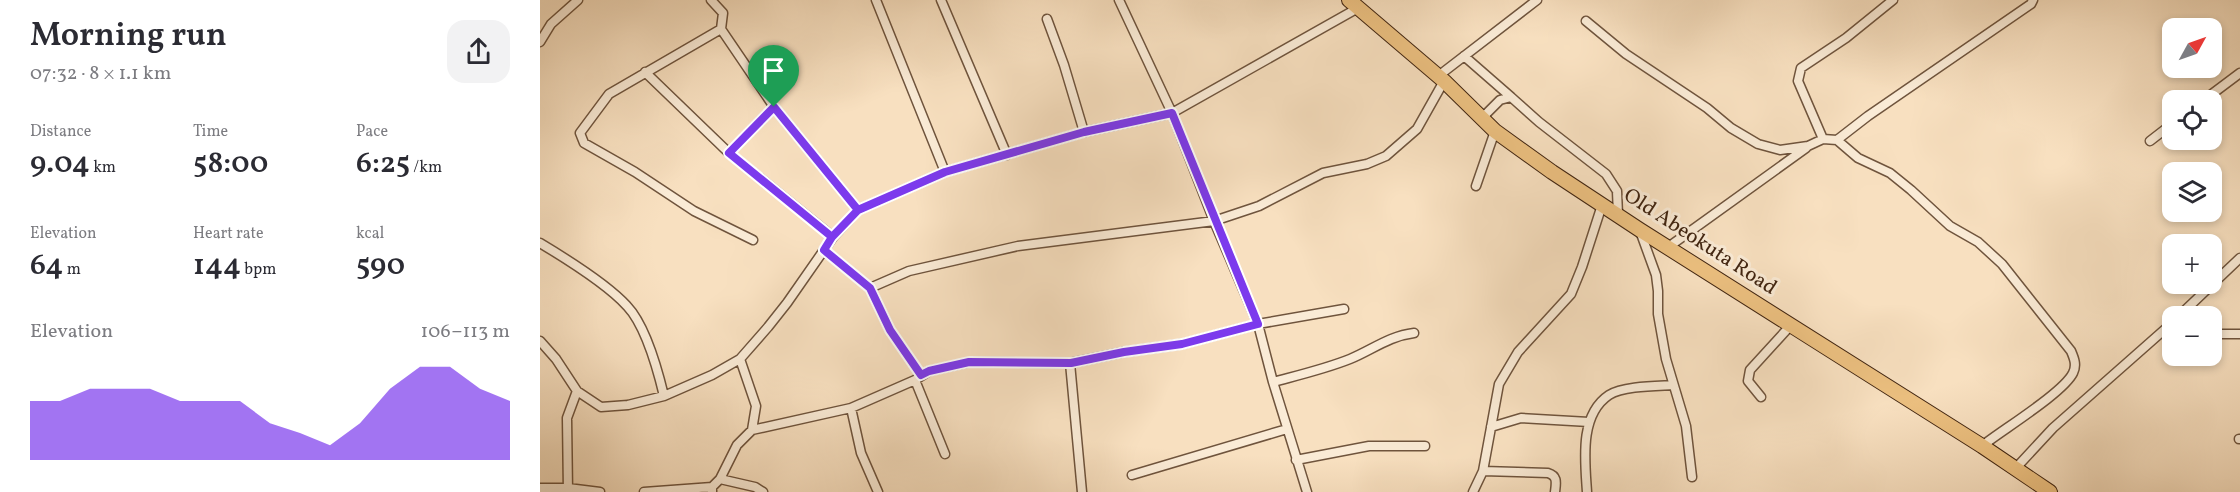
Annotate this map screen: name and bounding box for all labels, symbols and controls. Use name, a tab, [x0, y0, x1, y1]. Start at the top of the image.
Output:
text: Morning run	[30, 14, 227, 60]
north arrow	[2162, 18, 2222, 78]
map controls	[2162, 18, 2222, 366]
button: share	[447, 20, 510, 83]
pin	[748, 45, 799, 107]
icon: arrive	[757, 54, 790, 87]
text: 07:32 · 8 × 1.1 km	[30, 60, 171, 88]
button: locate	[2162, 90, 2222, 150]
text: Distance	[30, 121, 91, 143]
text: Time	[193, 121, 228, 143]
text: Pace	[356, 121, 388, 143]
text: 9.04	[30, 143, 90, 185]
text: 58:00	[193, 143, 268, 185]
text: 6:25	[356, 143, 410, 185]
text: km	[90, 157, 116, 179]
text: /km	[410, 157, 442, 179]
button: layers	[2162, 162, 2222, 222]
street label: Old Abeokuta Road	[1618, 181, 1782, 303]
text: Elevation	[30, 223, 97, 245]
text: Heart rate	[193, 223, 264, 245]
text: kcal	[356, 223, 384, 245]
button: +	[2162, 234, 2222, 294]
text: 64	[30, 245, 63, 287]
text: 144	[193, 245, 241, 287]
text: 590	[356, 245, 405, 287]
text: m	[63, 259, 81, 281]
text: bpm	[241, 259, 276, 281]
button: −	[2162, 306, 2222, 366]
text: Elevation	[30, 318, 113, 346]
text: 106–113 m	[420, 318, 510, 346]

